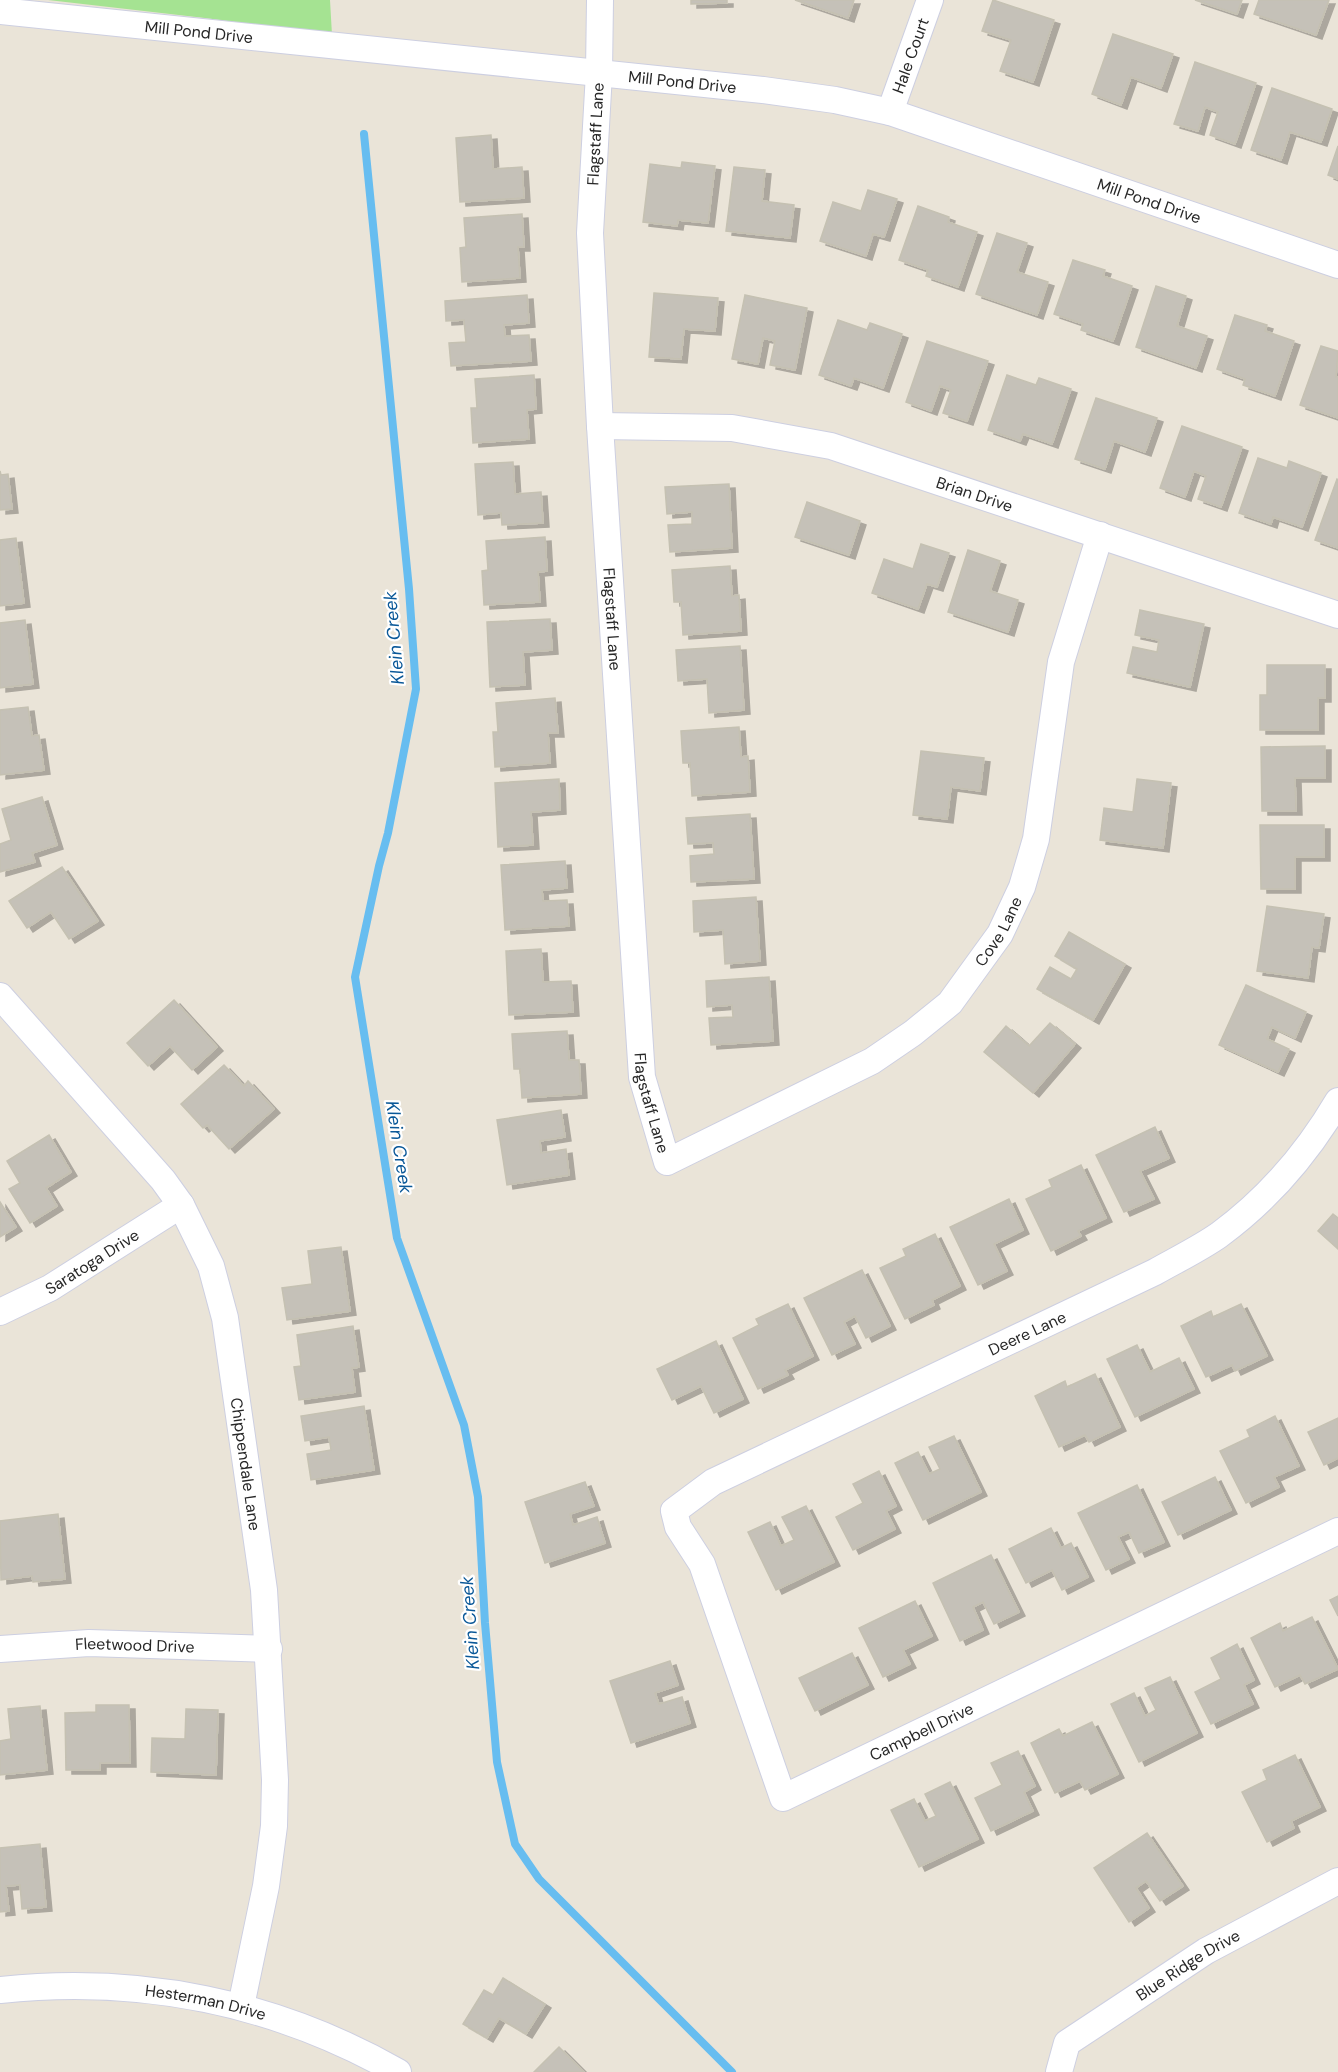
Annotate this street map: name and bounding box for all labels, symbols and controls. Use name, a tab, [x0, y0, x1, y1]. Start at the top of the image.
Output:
street label: Hale Court	[887, 15, 934, 96]
street label: Mill Pond Drive	[144, 16, 254, 48]
street label: Mill Pond Drive	[627, 66, 737, 98]
street label: Flagstaff Lane	[582, 82, 609, 186]
street label: Mill Pond Drive	[1094, 174, 1204, 228]
street label: Brian Drive	[933, 472, 1015, 517]
street label: Flagstaff Lane	[598, 567, 626, 671]
water label: Klein Creek	[378, 590, 410, 686]
street label: Cove Lane	[970, 893, 1027, 971]
street label: Flagstaff Lane	[629, 1052, 674, 1156]
water label: Klein Creek	[380, 1099, 418, 1196]
street label: Saratoga Drive	[41, 1224, 143, 1300]
street label: Deere Lane	[985, 1306, 1070, 1361]
street label: Chippendale Lane	[226, 1396, 265, 1532]
water label: Klein Creek	[455, 1575, 485, 1671]
street label: Fleetwood Drive	[74, 1633, 195, 1658]
street label: Campbell Drive	[866, 1698, 977, 1766]
street label: Blue Ridge Drive	[1132, 1925, 1244, 2006]
street label: Hesterman Drive	[144, 1980, 268, 2025]

